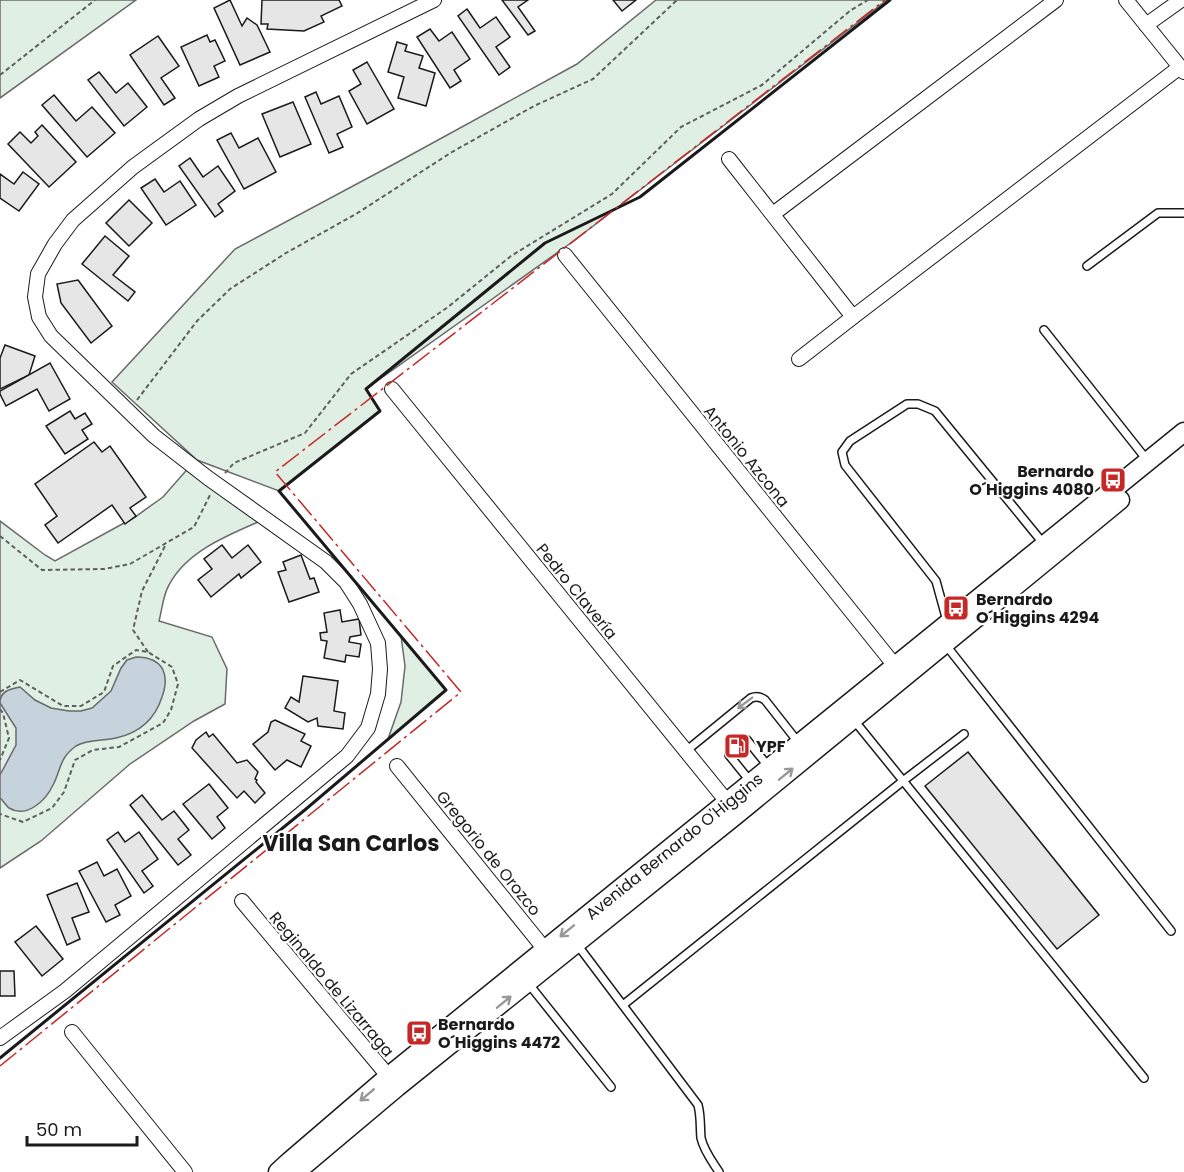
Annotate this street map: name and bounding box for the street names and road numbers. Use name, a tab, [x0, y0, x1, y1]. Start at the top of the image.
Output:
street label: Antonio Azcona	[698, 401, 795, 512]
street label: Pedro Clavería	[531, 539, 622, 644]
street label: Avenida Bernardo O'Higgins	[581, 768, 768, 925]
street label: Gregorio de Orozco	[431, 786, 546, 921]
street label: Reginaldo de Lizarraga	[264, 907, 399, 1062]

